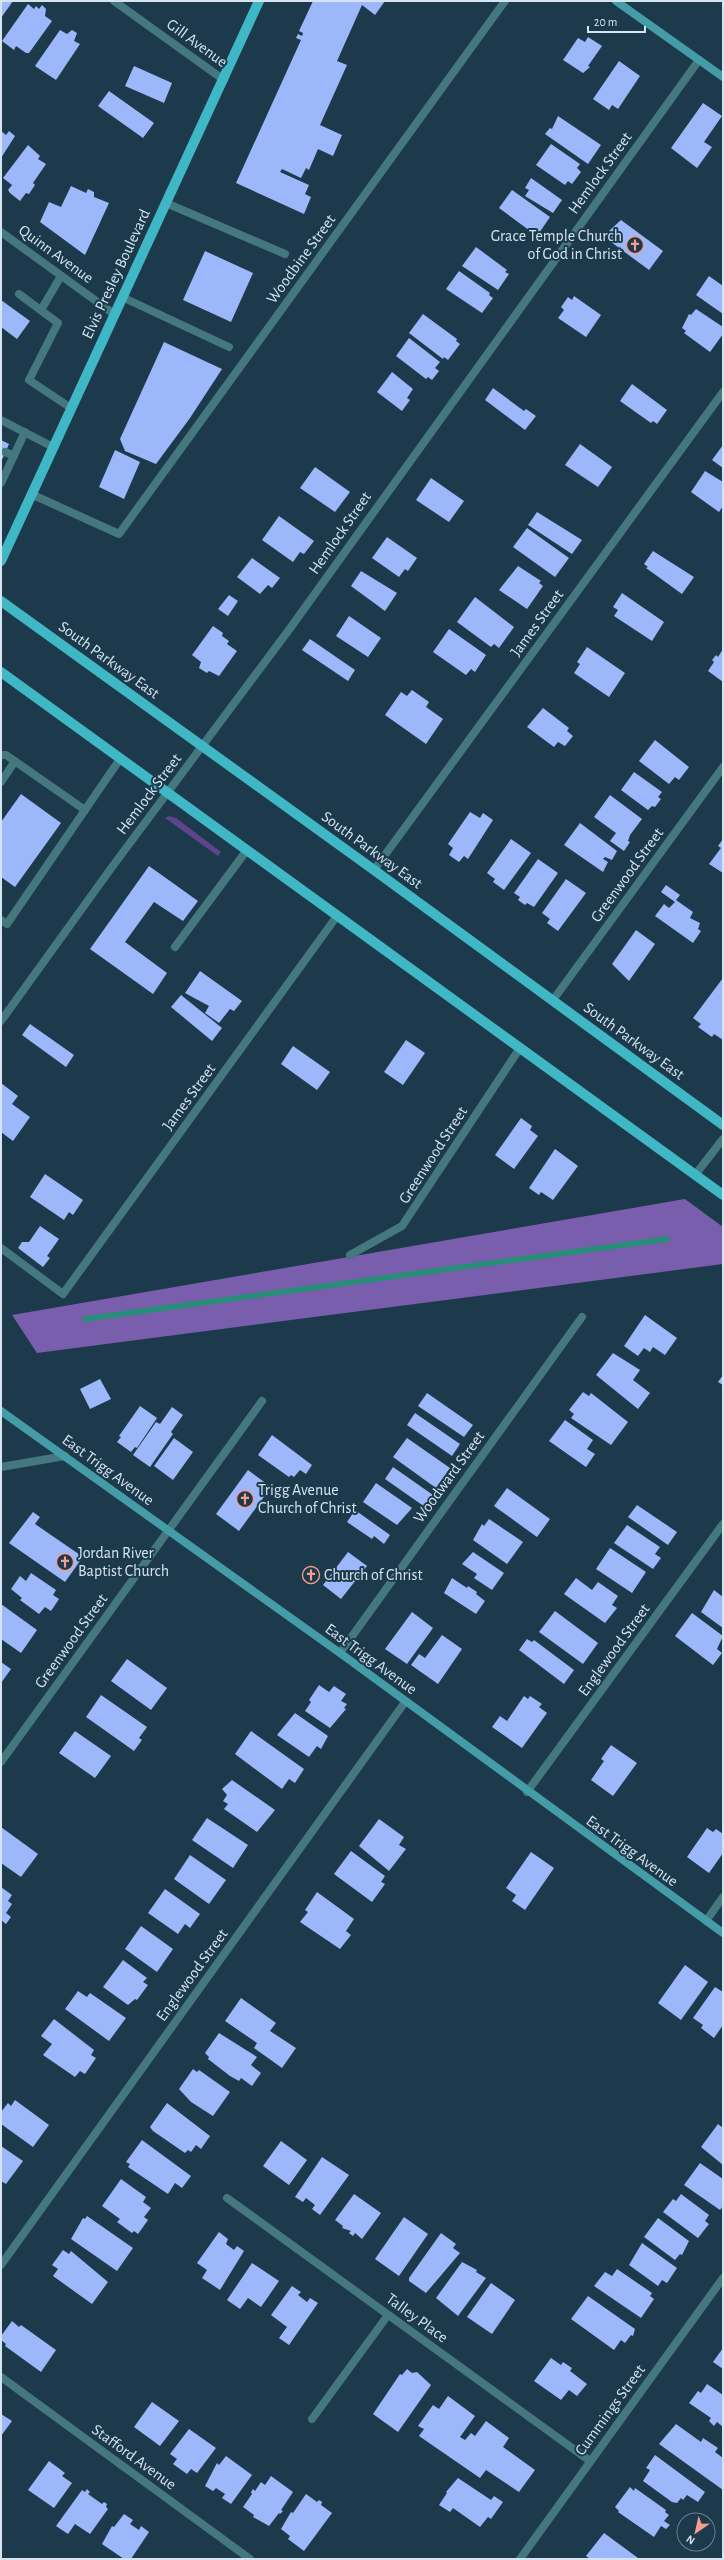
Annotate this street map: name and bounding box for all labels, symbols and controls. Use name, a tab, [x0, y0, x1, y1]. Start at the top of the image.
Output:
scale bar	[588, 8, 645, 34]
street label: Gill Avenue	[164, 16, 230, 70]
text: 20 m	[594, 16, 617, 28]
street label: Hemlock Street	[565, 129, 635, 217]
street label: Elvis Presley Boulevard	[79, 207, 154, 342]
street label: Woodbine Street	[263, 212, 339, 306]
street label: Quinn Avenue	[15, 222, 96, 287]
place label: Grace Temple Church of God in Christ	[491, 228, 622, 262]
church icon: Grace Temple Church of God in Christ	[625, 235, 645, 255]
street label: Hemlock Street	[306, 489, 374, 577]
street label: James Street	[508, 587, 566, 659]
street label: South Parkway East	[55, 618, 162, 703]
street label: Hemlock Street	[114, 751, 184, 837]
street label: South Parkway East	[318, 808, 425, 893]
street label: Greenwood Street	[588, 825, 666, 925]
street label: South Parkway East	[580, 999, 687, 1084]
street label: James Street	[160, 1061, 218, 1133]
street label: Greenwood Street	[396, 1104, 470, 1206]
street label: Woodward Street	[410, 1428, 488, 1526]
street label: East Trigg Avenue	[59, 1431, 157, 1509]
place label: Trigg Avenue Church of Christ	[258, 1482, 356, 1516]
church icon: Trigg Avenue Church of Christ	[235, 1489, 255, 1509]
place label: Jordan River Baptist Church	[78, 1545, 169, 1579]
church icon: Jordan River Baptist Church	[55, 1552, 75, 1572]
church icon: Church of Christ	[301, 1565, 321, 1585]
place label: Church of Christ	[324, 1567, 422, 1583]
street label: Greenwood Street	[32, 1591, 110, 1691]
street label: Englewood Street	[575, 1601, 653, 1699]
street label: East Trigg Avenue	[322, 1620, 420, 1698]
street label: East Trigg Avenue	[583, 1812, 681, 1890]
street label: Englewood Street	[153, 1926, 231, 2024]
street label: Talley Place	[383, 2290, 451, 2346]
street label: Cummings Street	[572, 2362, 648, 2458]
street label: Stafford Avenue	[89, 2421, 179, 2493]
north arrow	[676, 2512, 716, 2552]
text: N	[684, 2533, 697, 2547]

